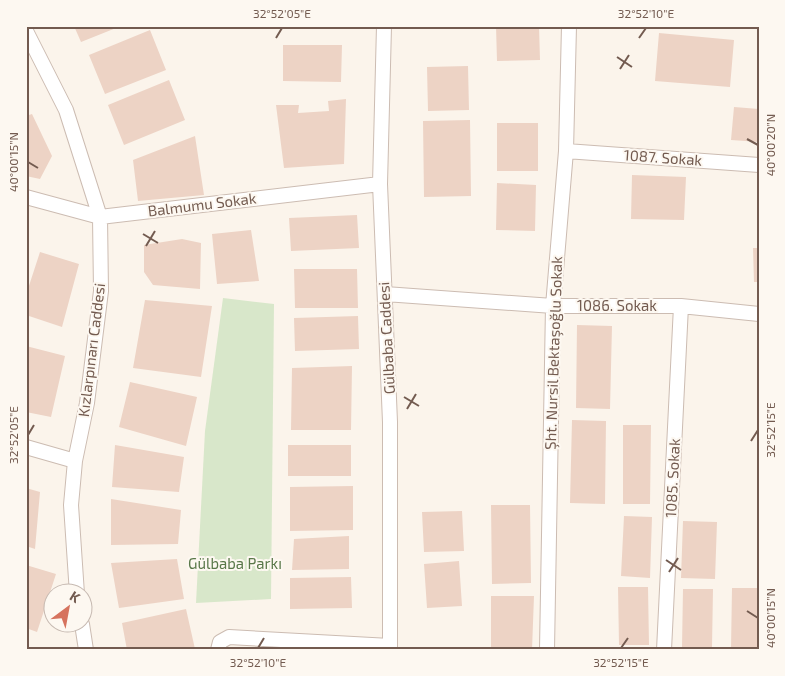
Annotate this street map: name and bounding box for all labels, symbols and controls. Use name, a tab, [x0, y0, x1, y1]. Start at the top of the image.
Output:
text: 32°52'05"E	[253, 6, 311, 20]
text: 32°52'10"E	[618, 6, 674, 20]
text: 40°00'20"N	[763, 114, 777, 176]
text: 40°00'15"N	[6, 132, 20, 192]
street label: 1087. Sokak	[623, 145, 703, 169]
street label: Balmumu Sokak	[147, 188, 258, 220]
street label: Şht. Nursil Bektaşoğlu Sokak	[541, 255, 566, 450]
street label: Gülbaba Caddesi	[374, 281, 398, 395]
street label: Kızlarpınarı Caddesi	[74, 282, 108, 418]
street label: 1086. Sokak	[577, 296, 657, 314]
text: 32°52'15"E	[763, 402, 777, 458]
text: 32°52'05"E	[6, 406, 20, 464]
street label: 1085. Sokak	[661, 437, 683, 518]
park label: Gülbaba Parkı	[188, 554, 282, 572]
north arrow	[42, 584, 92, 634]
text: K	[67, 587, 84, 606]
text: 40°00'15"N	[763, 588, 777, 648]
text: 32°52'10"E	[230, 655, 286, 669]
text: 32°52'15"E	[593, 655, 649, 669]

